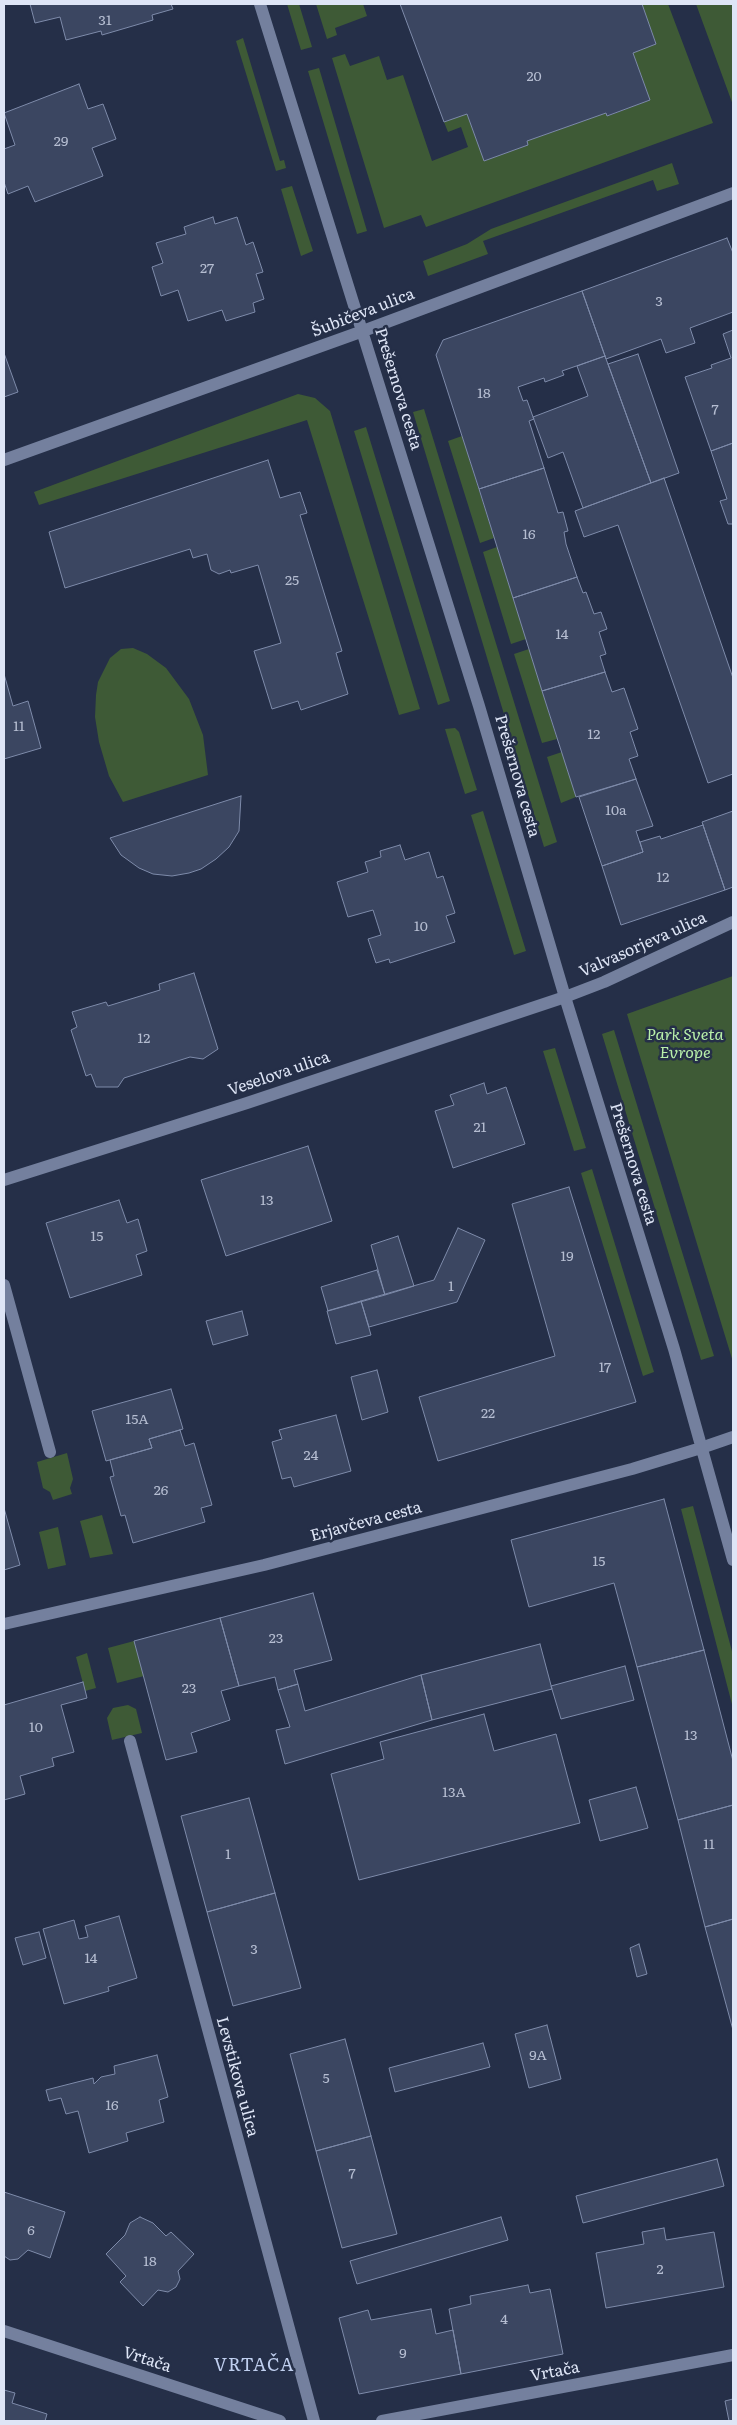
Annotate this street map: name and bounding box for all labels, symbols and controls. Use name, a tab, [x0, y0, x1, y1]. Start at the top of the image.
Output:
house number: 31	[98, 13, 112, 29]
house number: 20	[526, 69, 542, 85]
house number: 29	[54, 134, 68, 150]
house number: 27	[200, 261, 214, 277]
street label: Šubičeva ulica	[309, 285, 417, 341]
house number: 3	[655, 294, 663, 310]
street label: Prešernova cesta	[370, 326, 426, 452]
house number: 18	[477, 386, 491, 402]
house number: 7	[711, 402, 719, 418]
house number: 16	[522, 527, 536, 543]
house number: 25	[285, 573, 299, 589]
house number: 14	[556, 627, 568, 643]
street label: Prešernova cesta	[490, 712, 544, 840]
house number: 11	[13, 719, 25, 735]
house number: 12	[588, 727, 600, 743]
house number: 10a	[605, 803, 627, 819]
house number: 12	[657, 870, 669, 886]
street label: Valvasorjeva ulica	[576, 908, 710, 982]
house number: 10	[414, 919, 428, 935]
park label: Park Sveta Evrope	[646, 1025, 724, 1063]
house number: 12	[138, 1031, 150, 1047]
street label: Veselova ulica	[226, 1048, 332, 1100]
street label: Prešernova cesta	[605, 1101, 661, 1227]
house number: 21	[474, 1120, 486, 1136]
house number: 13	[260, 1193, 274, 1209]
house number: 15	[91, 1229, 103, 1245]
house number: 19	[560, 1249, 574, 1265]
house number: 1	[448, 1279, 454, 1295]
house number: 17	[599, 1360, 611, 1376]
house number: 22	[481, 1406, 495, 1422]
house number: 15A	[125, 1412, 149, 1428]
house number: 24	[304, 1448, 318, 1464]
house number: 26	[154, 1483, 168, 1499]
street label: Erjavčeva cesta	[308, 1498, 424, 1546]
house number: 15	[593, 1554, 605, 1570]
house number: 23	[269, 1631, 283, 1647]
house number: 23	[182, 1681, 196, 1697]
house number: 10	[29, 1720, 43, 1736]
house number: 13	[684, 1728, 698, 1744]
house number: 13A	[442, 1785, 466, 1801]
house number: 11	[703, 1837, 715, 1853]
house number: 1	[225, 1847, 231, 1863]
house number: 3	[250, 1942, 258, 1958]
house number: 14	[85, 1951, 97, 1967]
street label: Levstikova ulica	[212, 2015, 262, 2139]
house number: 9A	[529, 2048, 547, 2064]
house number: 5	[322, 2071, 330, 2087]
house number: 16	[105, 2098, 119, 2114]
house number: 7	[348, 2166, 356, 2182]
house number: 6	[27, 2223, 35, 2239]
house number: 18	[143, 2254, 157, 2270]
house number: 2	[656, 2262, 664, 2278]
house number: 4	[500, 2312, 508, 2328]
street label: Vrtača	[120, 2343, 174, 2377]
house number: 9	[399, 2346, 407, 2362]
district label: VRTAČA	[213, 2355, 295, 2377]
street label: Vrtača	[529, 2358, 581, 2386]

